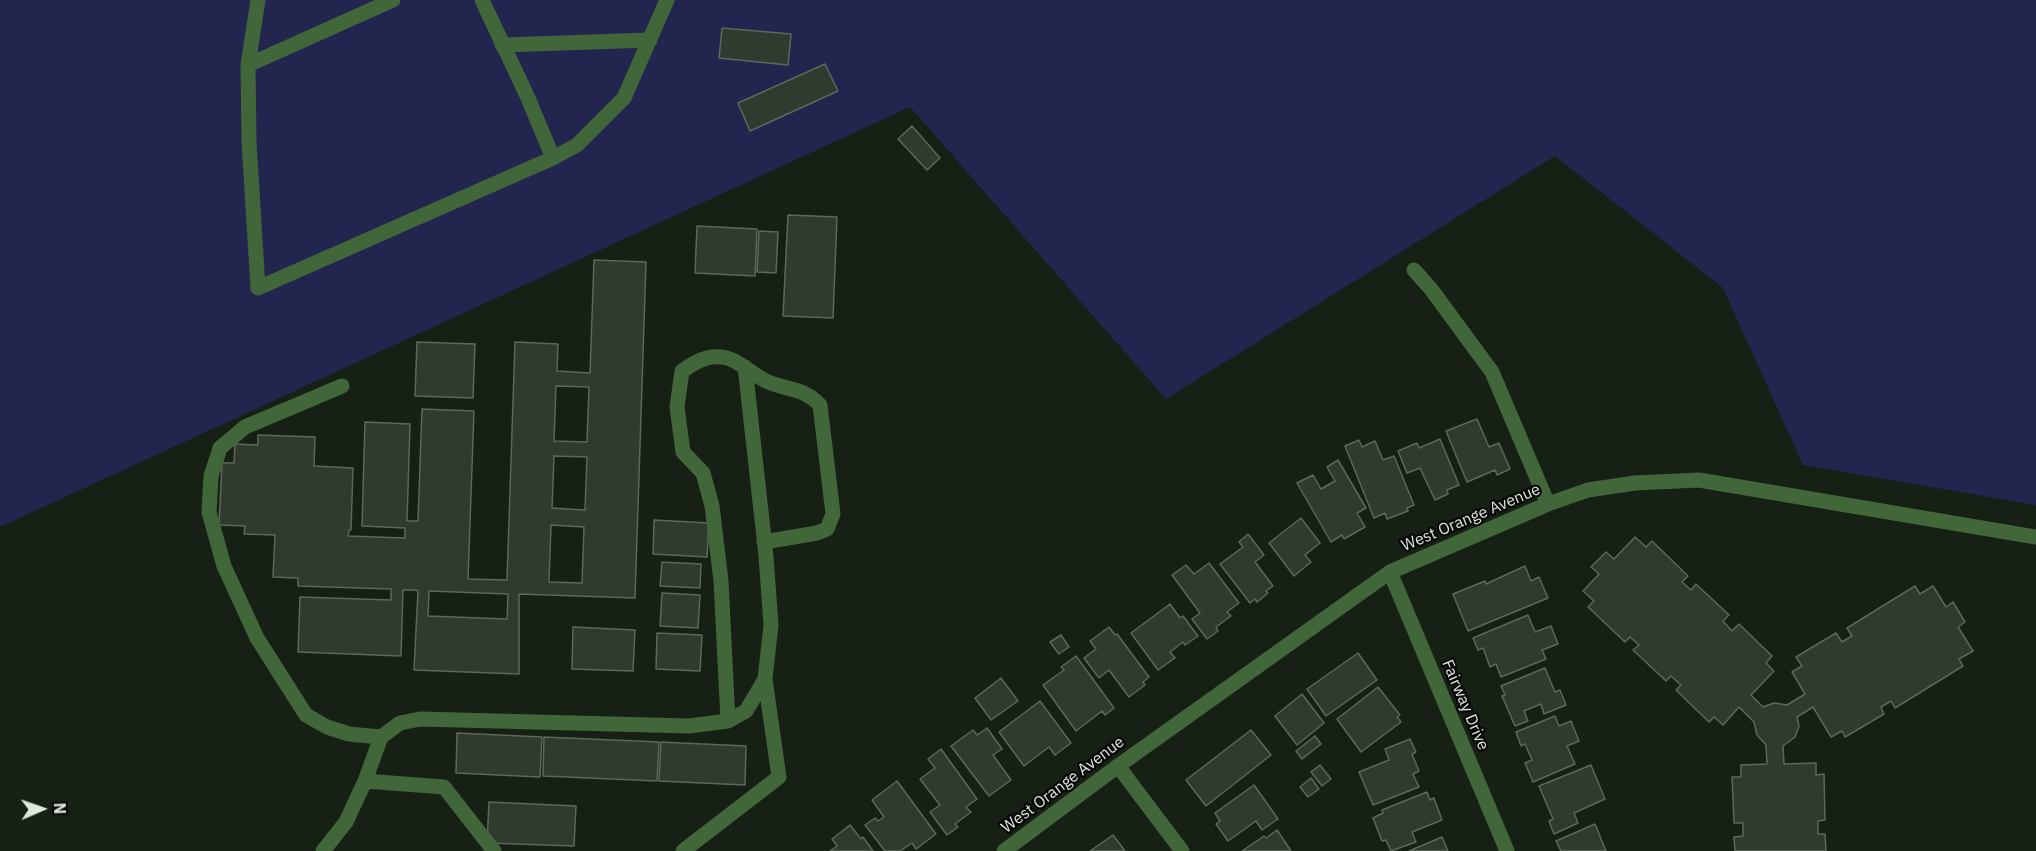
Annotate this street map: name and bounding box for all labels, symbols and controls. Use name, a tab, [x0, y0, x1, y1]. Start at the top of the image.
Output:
street label: West Orange Avenue	[1399, 480, 1543, 556]
street label: Fairway Drive	[1437, 657, 1493, 753]
street label: West Orange Avenue	[998, 733, 1128, 837]
north arrow	[12, 779, 72, 839]
text: N	[50, 802, 70, 815]

